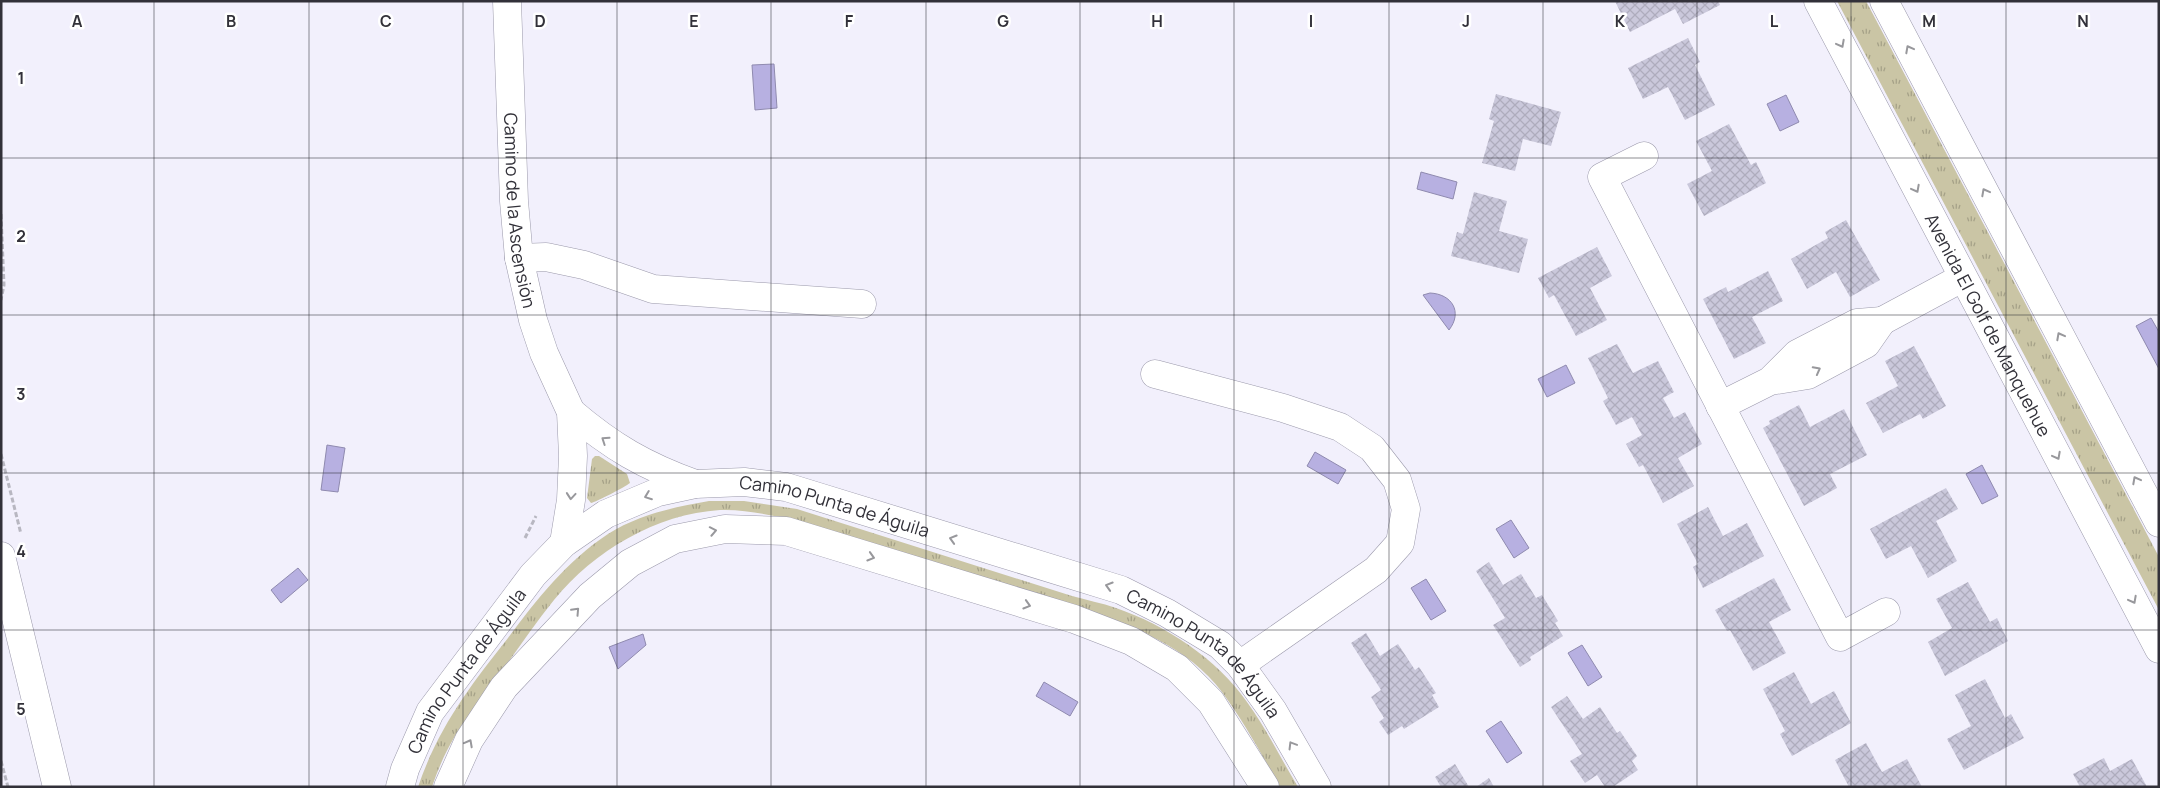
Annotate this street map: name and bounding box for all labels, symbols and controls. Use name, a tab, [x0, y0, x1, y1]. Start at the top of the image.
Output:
text: A	[72, 10, 83, 32]
text: B	[226, 10, 236, 32]
text: C	[380, 10, 392, 32]
text: D	[534, 10, 546, 32]
text: E	[689, 10, 699, 32]
text: F	[845, 10, 854, 32]
text: G	[997, 10, 1009, 32]
text: H	[1151, 10, 1163, 32]
text: I	[1309, 10, 1313, 32]
text: J	[1462, 10, 1470, 32]
text: K	[1615, 10, 1626, 32]
text: L	[1770, 10, 1779, 32]
text: M	[1922, 10, 1936, 32]
text: N	[2077, 10, 2089, 32]
one-way arrow	[1835, 39, 1845, 48]
one-way arrow	[1905, 45, 1915, 54]
text: 1	[17, 67, 25, 89]
street label: Camino de la Ascensión	[499, 112, 542, 310]
one-way arrow	[1910, 183, 1920, 192]
one-way arrow	[1981, 189, 1991, 198]
street label: Avenida El Golf de Manquehue	[1920, 209, 2057, 441]
text: 2	[16, 225, 26, 247]
one-way arrow	[2056, 332, 2066, 341]
one-way arrow	[1812, 366, 1821, 376]
text: 3	[16, 383, 26, 405]
one-way arrow	[601, 437, 611, 446]
one-way arrow	[2051, 451, 2061, 460]
street label: Camino Punta de Águila	[738, 470, 933, 542]
one-way arrow	[2132, 476, 2142, 485]
one-way arrow	[644, 490, 653, 500]
one-way arrow	[566, 492, 577, 500]
one-way arrow	[709, 527, 717, 537]
one-way arrow	[950, 534, 958, 544]
text: 4	[16, 540, 26, 562]
one-way arrow	[867, 551, 875, 561]
one-way arrow	[1105, 582, 1113, 592]
street label: Camino Punta de Águila	[401, 583, 531, 757]
street label: Camino Punta de Águila	[1123, 583, 1286, 722]
one-way arrow	[2127, 595, 2137, 604]
one-way arrow	[1022, 599, 1030, 609]
one-way arrow	[570, 608, 579, 617]
text: 5	[16, 698, 26, 720]
one-way arrow	[463, 739, 473, 748]
one-way arrow	[1289, 741, 1299, 750]

